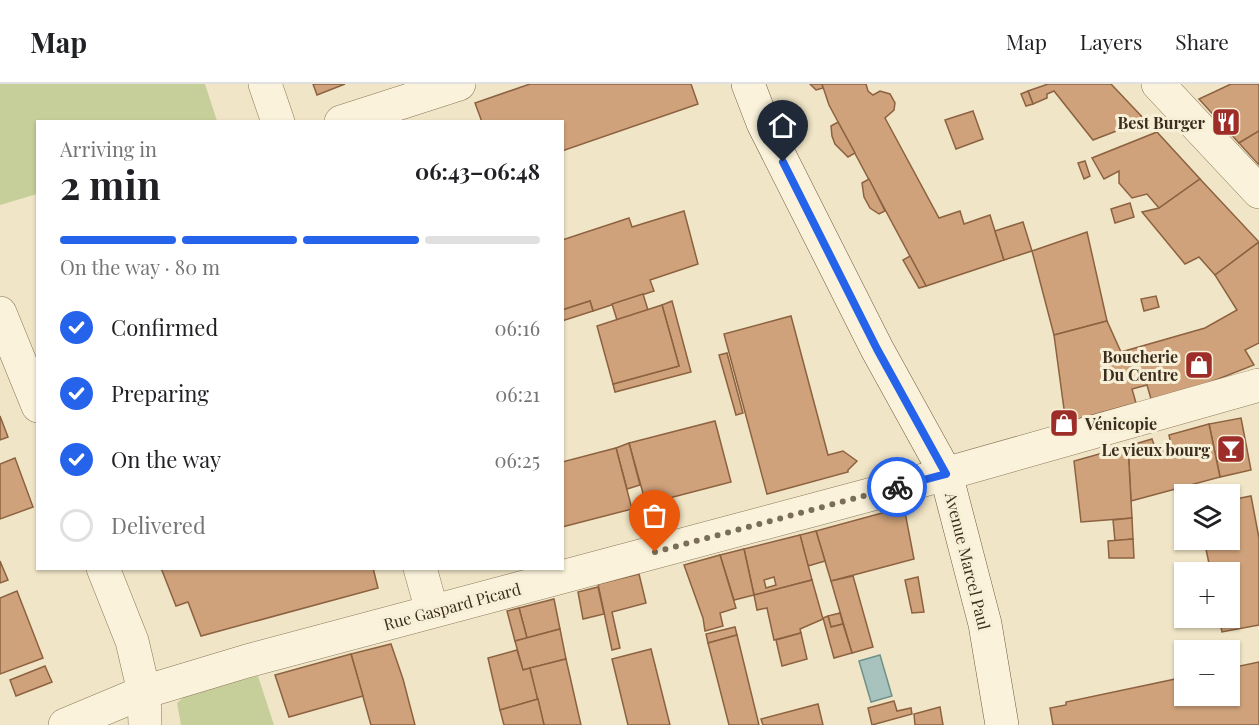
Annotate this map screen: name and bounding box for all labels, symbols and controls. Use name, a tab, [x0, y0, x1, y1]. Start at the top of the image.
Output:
text: Map	[30, 23, 87, 60]
text: Map	[1006, 27, 1047, 55]
text: Layers	[1080, 27, 1142, 55]
text: Share	[1175, 27, 1229, 55]
pin	[757, 100, 808, 162]
restaurant icon: Best Burger	[1210, 106, 1242, 138]
icon: home	[766, 109, 799, 142]
place label: Best Burger	[1118, 112, 1206, 133]
text: Arriving in	[60, 135, 157, 162]
text: 06:43–06:48	[415, 156, 540, 186]
text: 2 min	[60, 158, 161, 210]
text: On the way · 80 m	[60, 253, 220, 280]
icon: check	[60, 311, 93, 344]
text: Confirmed	[111, 312, 218, 342]
text: 06:16	[495, 314, 540, 341]
place label: Boucherie Du Centre	[1102, 346, 1178, 385]
shop icon: Boucherie Du Centre	[1183, 349, 1215, 381]
icon: check	[60, 377, 93, 410]
text: Preparing	[111, 378, 209, 408]
text: 06:21	[495, 380, 540, 407]
shop icon: Vénicopie	[1048, 407, 1080, 439]
place label: Vénicopie	[1084, 413, 1157, 434]
bar icon: Le vieux bourg	[1215, 433, 1247, 465]
place label: Le vieux bourg	[1101, 439, 1210, 460]
icon: check	[60, 443, 93, 476]
text: On the way	[111, 444, 221, 474]
text: 06:25	[494, 446, 540, 473]
courier	[867, 457, 927, 517]
icon: bike	[881, 471, 914, 504]
map controls	[1174, 484, 1240, 706]
button: layers	[1174, 484, 1240, 550]
street label: Avenue Marcel Paul	[941, 489, 995, 632]
pin	[629, 490, 680, 552]
icon: bag	[638, 499, 671, 532]
text: Delivered	[111, 510, 206, 540]
button: +	[1174, 562, 1240, 628]
street label: Rue Gaspard Picard	[381, 578, 523, 634]
button: −	[1174, 640, 1240, 706]

